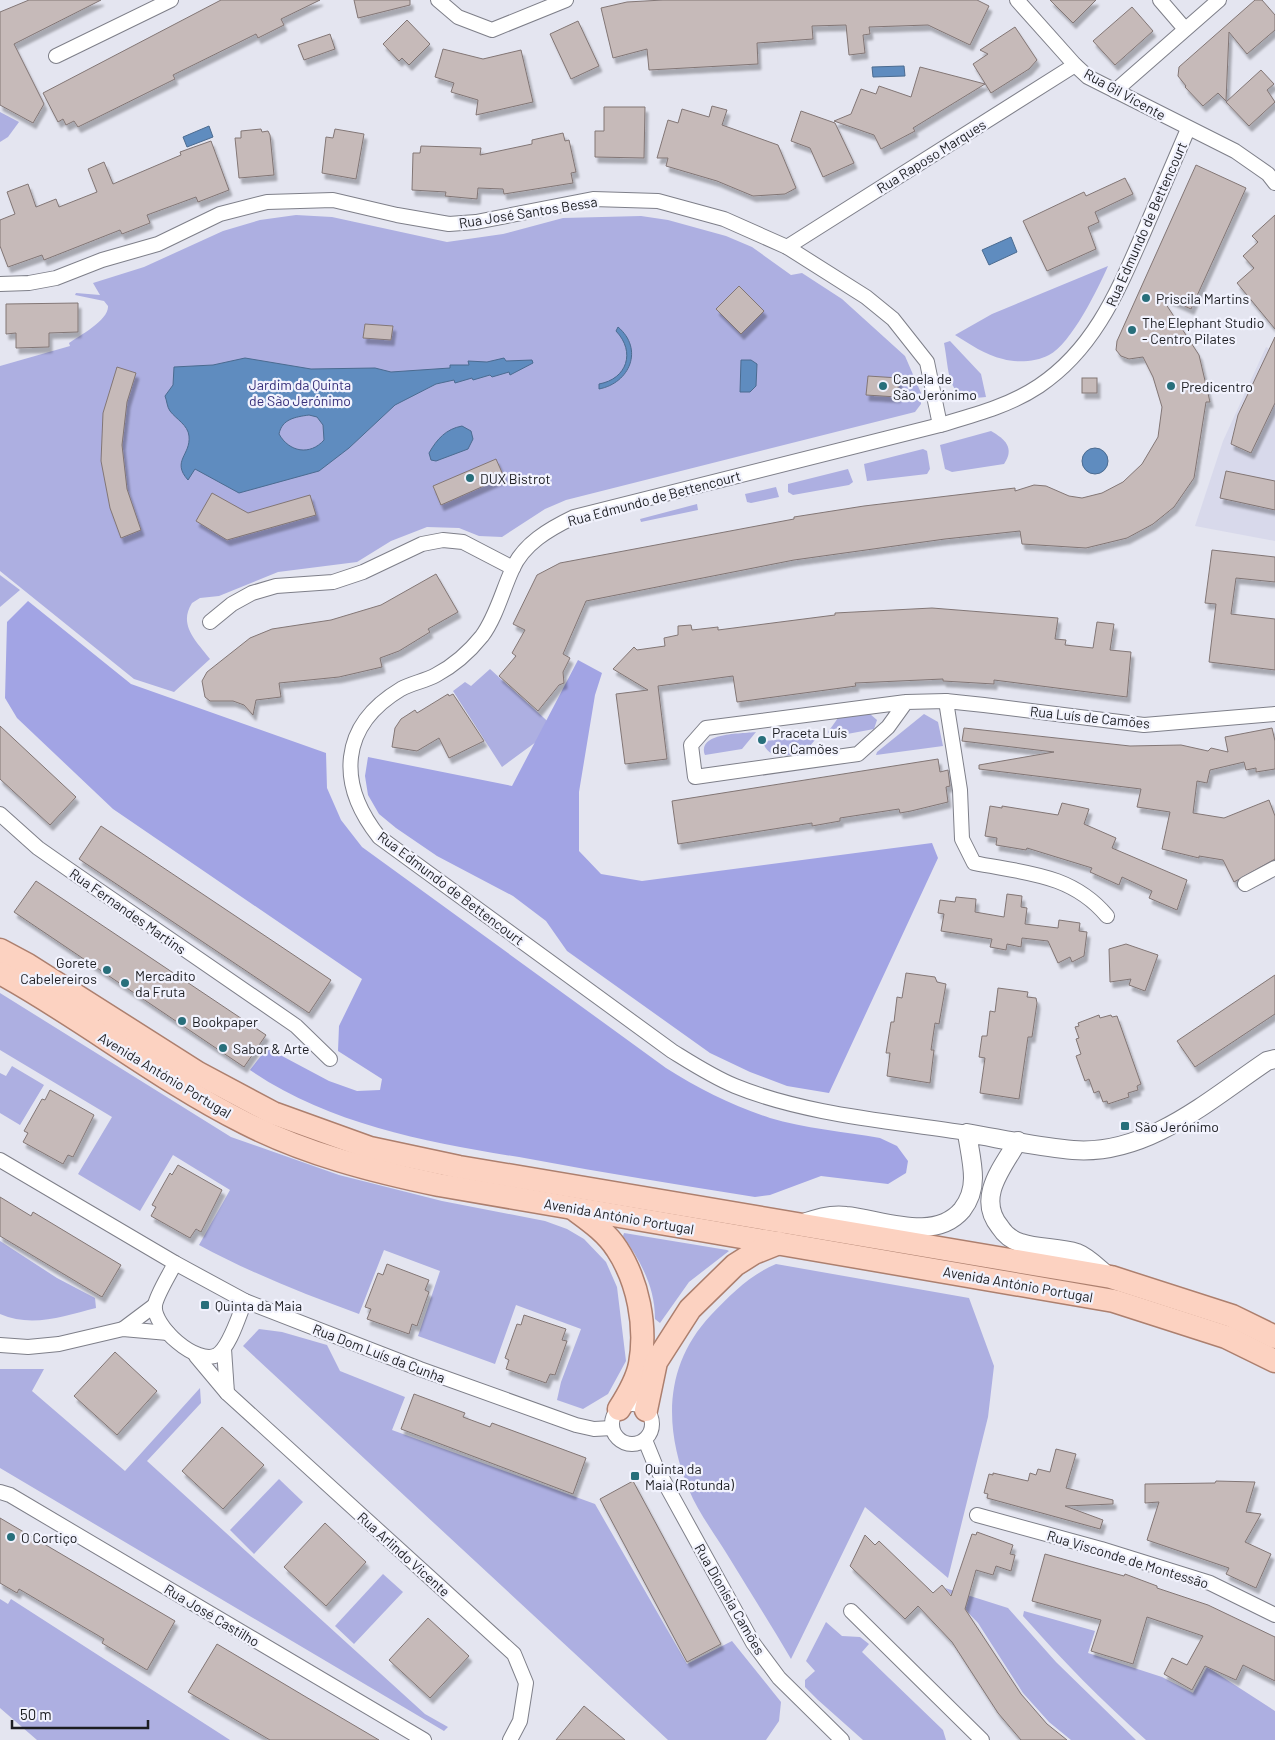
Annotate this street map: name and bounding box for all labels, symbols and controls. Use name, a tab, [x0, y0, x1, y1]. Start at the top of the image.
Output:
street label: Rua Gil Vicente	[1081, 65, 1169, 123]
street label: Rua Raposo Marques	[873, 115, 989, 196]
street label: Rua Edmundo de Bettencourt	[1102, 139, 1190, 309]
street label: Rua José Santos Bessa	[457, 193, 599, 231]
place label: Priscila Martins	[1156, 290, 1249, 307]
marker: Priscila Martins	[1140, 292, 1152, 304]
place label: The Elephant Studio - Centro Pilates	[1142, 314, 1264, 347]
marker: The Elephant Studio - Centro Pilates	[1126, 324, 1138, 336]
place label: Capela de São Jerónimo	[893, 370, 977, 403]
park label: Jardim da Quinta de São Jerónimo	[249, 376, 351, 409]
place label: Predicentro	[1181, 378, 1253, 395]
marker: Capela de São Jerónimo	[877, 380, 889, 392]
marker: Predicentro	[1165, 380, 1177, 392]
street label: Rua Edmundo de Bettencourt	[566, 467, 742, 529]
place label: DUX Bistrot	[480, 470, 551, 487]
marker: DUX Bistrot	[464, 472, 476, 484]
street label: Rua Luís de Camões	[1029, 702, 1151, 732]
place label: Praceta Luís de Camões	[772, 724, 848, 757]
marker: Praceta Luís de Camões	[756, 734, 768, 746]
street label: Rua Edmundo de Bettencourt	[375, 828, 527, 948]
street label: Rua Fernandes Martins	[67, 864, 190, 958]
place label: Gorete Cabelereiros	[20, 954, 97, 987]
marker: Gorete Cabelereiros	[101, 964, 113, 976]
place label: Mercadito da Fruta	[135, 967, 196, 1000]
marker: Mercadito da Fruta	[119, 977, 131, 989]
place label: Bookpaper	[192, 1013, 258, 1030]
marker: Bookpaper	[176, 1015, 188, 1027]
street label: Avenida António Portugal	[95, 1029, 235, 1121]
place label: Sabor & Arte	[233, 1040, 310, 1057]
marker: Sabor & Arte	[217, 1042, 229, 1054]
place label: São Jerónimo	[1135, 1118, 1219, 1135]
marker: São Jerónimo	[1119, 1120, 1131, 1132]
street label: Avenida António Portugal	[543, 1194, 695, 1238]
street label: Avenida António Portugal	[942, 1262, 1094, 1306]
place label: Quinta da Maia	[215, 1297, 302, 1314]
marker: Quinta da Maia	[199, 1299, 211, 1311]
street label: Rua Dom Luís da Cunha	[310, 1320, 448, 1386]
place label: Quinta da Maia (Rotunda)	[645, 1460, 734, 1493]
marker: Quinta da Maia (Rotunda)	[629, 1470, 641, 1482]
street label: Rua Arlindo Vicente	[354, 1508, 454, 1600]
street label: Rua Visconde de Montessão	[1045, 1526, 1211, 1592]
place label: O Cortiço	[21, 1529, 77, 1546]
marker: O Cortiço	[5, 1531, 17, 1543]
street label: Rua Dionísia Camões	[691, 1541, 769, 1658]
street label: Rua José Castilho	[161, 1580, 263, 1650]
scale bar	[12, 1698, 149, 1730]
text: 50 m	[20, 1705, 52, 1723]

